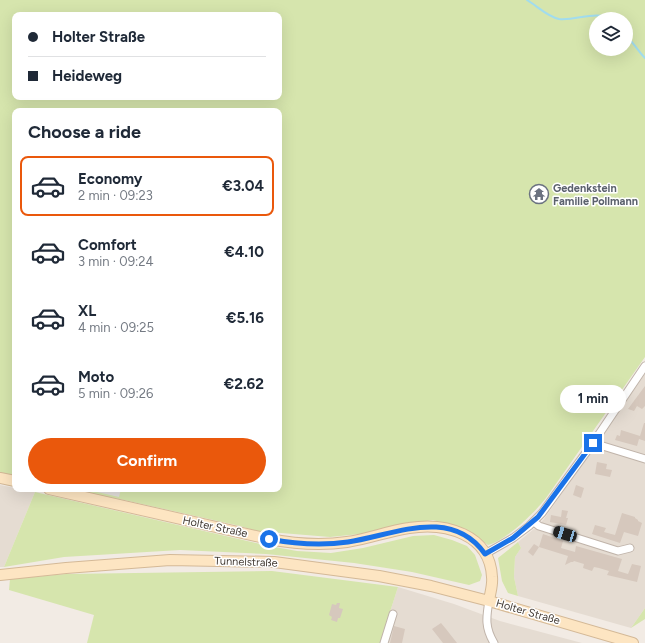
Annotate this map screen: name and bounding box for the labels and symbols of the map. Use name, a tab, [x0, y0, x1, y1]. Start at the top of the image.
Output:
place label: Gedenkstein Familie Pollmann	[553, 182, 638, 208]
temple icon: Gedenkstein Familie Pollmann	[528, 183, 550, 205]
callout: 1 min	[560, 385, 626, 413]
route end	[584, 434, 602, 452]
street label: Holter Straße	[181, 514, 249, 540]
car	[552, 525, 578, 543]
route start	[260, 530, 278, 548]
street label: Tunnelstraße	[214, 554, 278, 570]
street label: Holter Straße	[494, 597, 562, 627]

